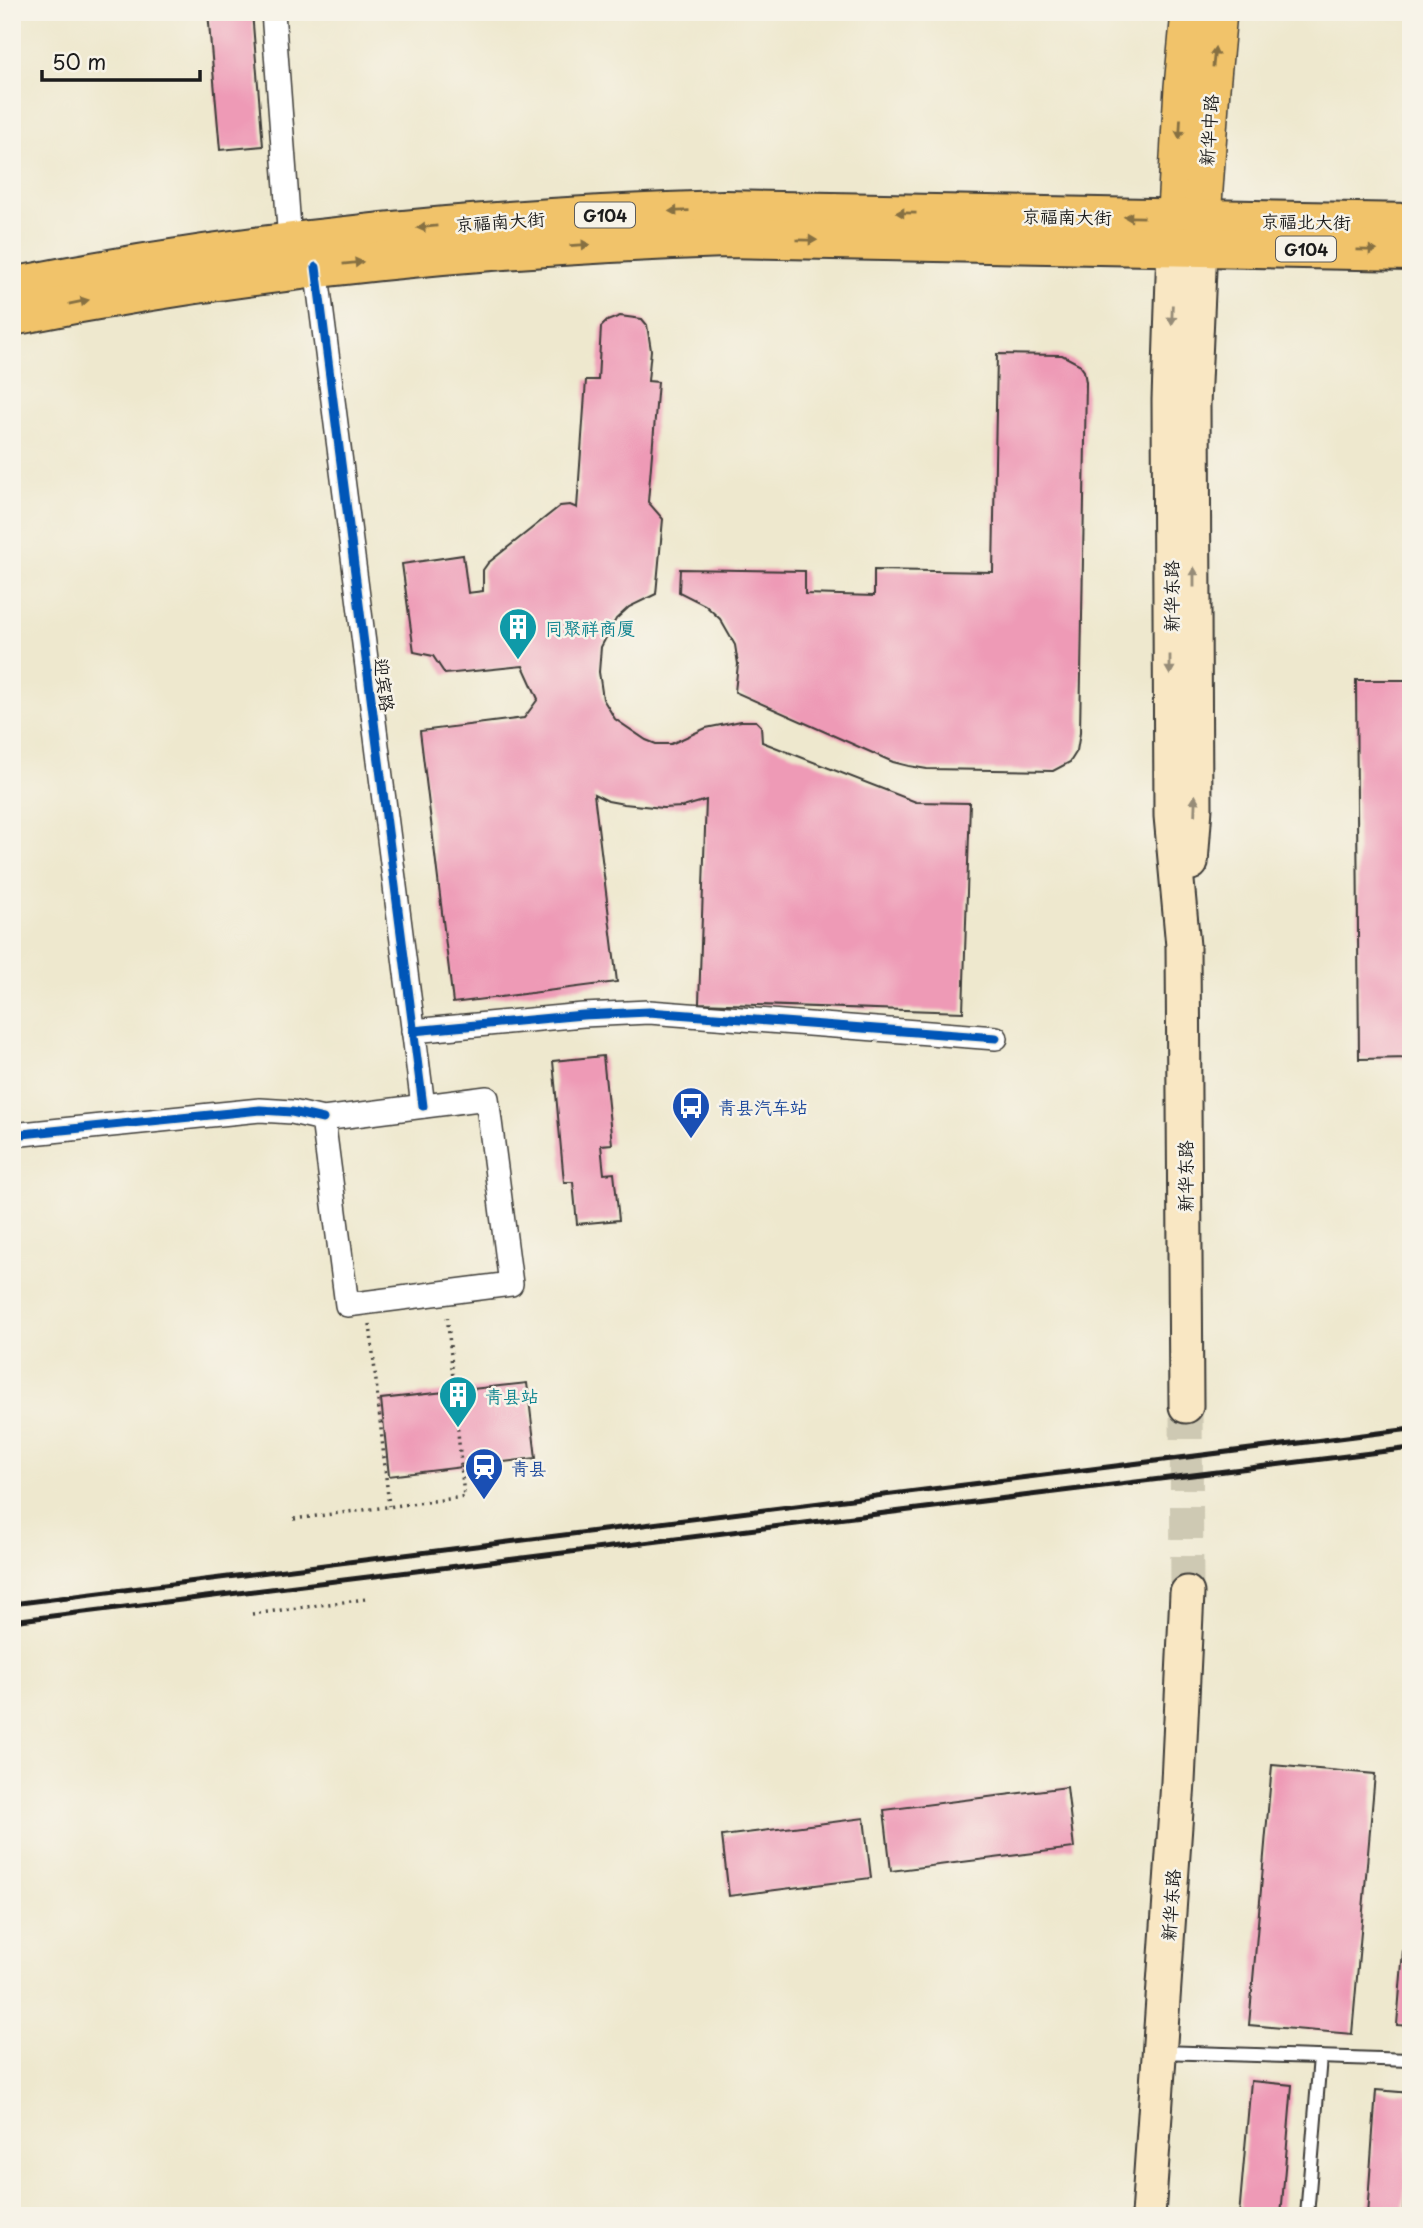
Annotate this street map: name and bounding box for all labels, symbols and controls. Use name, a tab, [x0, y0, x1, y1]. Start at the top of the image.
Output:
scale bar	[42, 38, 200, 82]
text: 50 m	[52, 45, 106, 77]
one-way arrow	[1208, 45, 1219, 67]
street label: 新华中路	[1192, 93, 1224, 167]
one-way arrow	[1175, 118, 1186, 140]
road number: G104	[575, 202, 635, 228]
street label: 京福南大街	[1022, 202, 1112, 230]
street label: 京福南大街	[454, 204, 546, 238]
one-way arrow	[668, 206, 690, 217]
one-way arrow	[895, 207, 917, 219]
street label: 京福北大街	[1261, 207, 1351, 235]
one-way arrow	[1123, 211, 1145, 223]
one-way arrow	[416, 222, 438, 233]
one-way arrow	[796, 234, 818, 246]
road number: G104	[1276, 236, 1336, 262]
one-way arrow	[569, 239, 591, 250]
one-way arrow	[1356, 244, 1378, 256]
one-way arrow	[342, 258, 364, 269]
one-way arrow	[68, 297, 90, 308]
one-way arrow	[1166, 304, 1177, 326]
street label: 新华东路	[1157, 560, 1184, 632]
one-way arrow	[1188, 566, 1200, 588]
building icon: 同聚祥商厦	[497, 606, 539, 661]
place label: 同聚祥商厦	[545, 614, 635, 641]
one-way arrow	[1164, 654, 1176, 676]
street label: 迎宾路	[368, 657, 402, 713]
one-way arrow	[1189, 793, 1201, 815]
bus stop icon: 青县汽车站	[670, 1085, 712, 1140]
place label: 青县汽车站	[718, 1093, 808, 1120]
street label: 新华东路	[1171, 1140, 1198, 1212]
building icon: 青县站	[437, 1374, 479, 1429]
place label: 青县站	[485, 1382, 539, 1409]
station icon: 青县	[463, 1446, 505, 1501]
place label: 青县	[511, 1454, 547, 1481]
street label: 新华东路	[1154, 1868, 1186, 1942]

